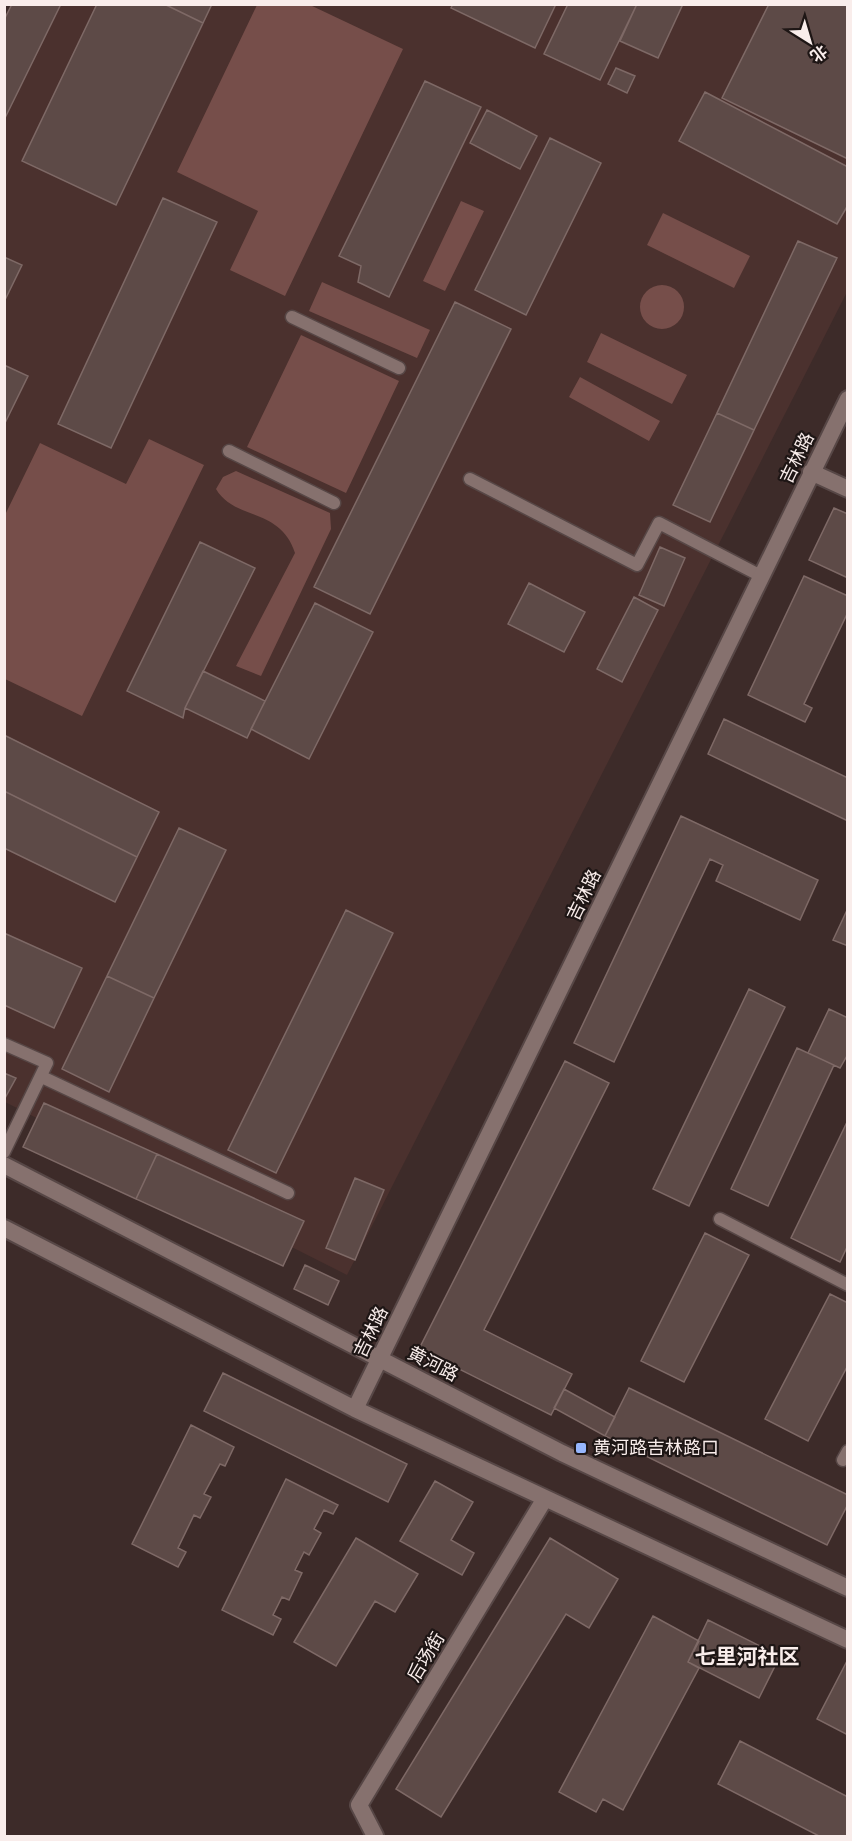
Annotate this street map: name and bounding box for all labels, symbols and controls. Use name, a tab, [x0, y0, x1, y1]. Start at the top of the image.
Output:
north arrow	[780, 12, 840, 72]
text: 北	[807, 41, 831, 67]
street label: 吉林路	[774, 428, 819, 487]
street label: 吉林路	[561, 865, 606, 924]
street label: 吉林路	[348, 1302, 393, 1361]
street label: 黄河路	[404, 1341, 463, 1386]
place label: 黄河路吉林路口	[593, 1436, 719, 1459]
marker: 黄河路吉林路口	[574, 1441, 588, 1455]
street label: 后场街	[402, 1628, 449, 1686]
district label: 七里河社区	[695, 1643, 800, 1670]

